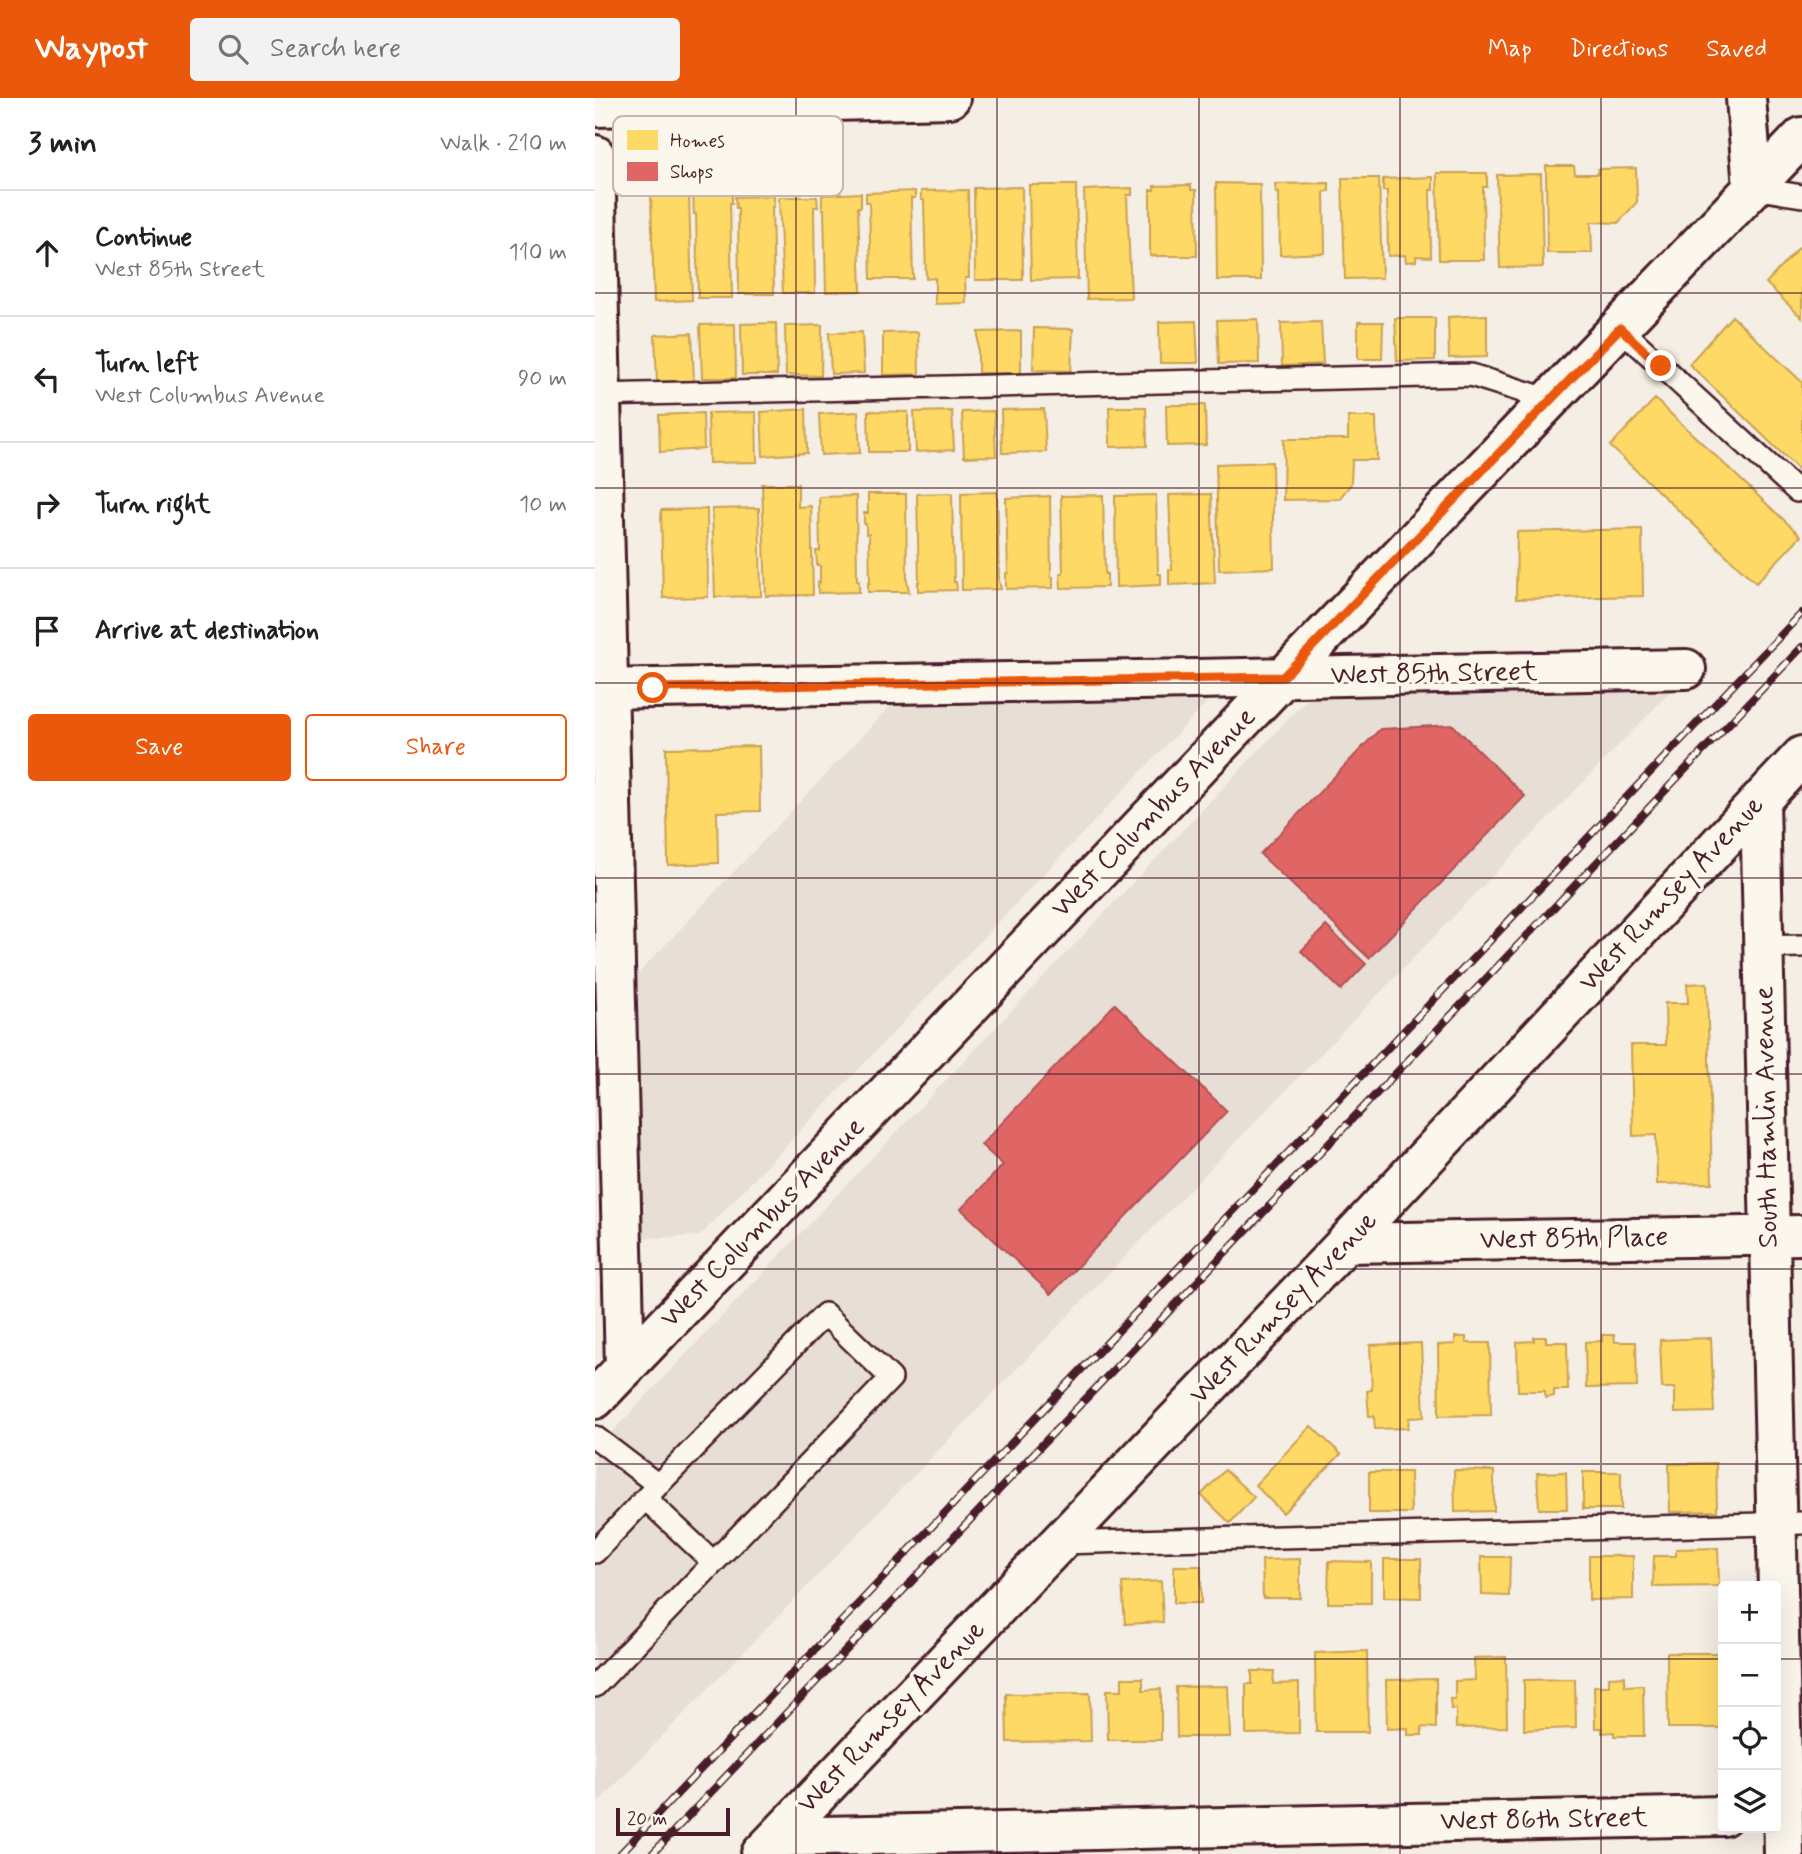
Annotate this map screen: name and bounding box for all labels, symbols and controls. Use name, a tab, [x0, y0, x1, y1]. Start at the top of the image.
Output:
search box	[190, 18, 680, 81]
text: Waypost	[35, 27, 148, 71]
icon: search	[214, 30, 252, 68]
text: Search here	[270, 32, 401, 66]
text: Map	[1488, 34, 1532, 65]
text: Directions	[1570, 34, 1668, 65]
text: Saved	[1706, 34, 1767, 65]
legend	[613, 116, 843, 196]
text: 3 min	[28, 124, 97, 163]
text: Walk · 210 m	[440, 129, 567, 159]
text: Homes	[670, 129, 725, 154]
text: Shops	[670, 160, 713, 185]
text: Continue	[95, 221, 192, 255]
icon: ahead	[28, 234, 66, 272]
text: 110 m	[508, 238, 567, 268]
text: West 85th Street	[95, 255, 265, 285]
text: Turn left	[95, 347, 199, 381]
route end	[1645, 350, 1676, 381]
icon: left	[28, 360, 66, 398]
text: 90 m	[518, 364, 567, 394]
text: West Columbus Avenue	[95, 381, 325, 411]
icon: right	[28, 486, 66, 524]
text: Turn right	[95, 488, 211, 522]
text: 10 m	[519, 490, 567, 520]
icon: arrive	[28, 612, 66, 650]
text: Arrive at destination	[95, 614, 319, 648]
street label: West 85th Street	[1330, 654, 1538, 694]
route start	[637, 672, 668, 703]
street label: West Columbus Avenue	[1044, 700, 1264, 926]
button: Save	[28, 714, 291, 781]
button: Share	[305, 714, 567, 781]
street label: West Rumsey Avenue	[1571, 788, 1773, 1000]
street label: South Hamlin Avenue	[1746, 986, 1788, 1248]
street label: West Columbus Avenue	[653, 1110, 873, 1336]
street label: West Rumsey Avenue	[1182, 1203, 1386, 1413]
street label: West 85th Place	[1479, 1219, 1669, 1259]
map controls	[1718, 1581, 1781, 1833]
button: +	[1718, 1581, 1781, 1644]
street label: West Rumsey Avenue	[790, 1612, 994, 1822]
button: −	[1718, 1644, 1781, 1707]
button: locate	[1718, 1707, 1781, 1770]
button: layers	[1718, 1770, 1781, 1833]
street label: West 86th Street	[1440, 1800, 1649, 1840]
scale bar	[616, 1805, 730, 1837]
text: 20 m	[627, 1807, 667, 1832]

